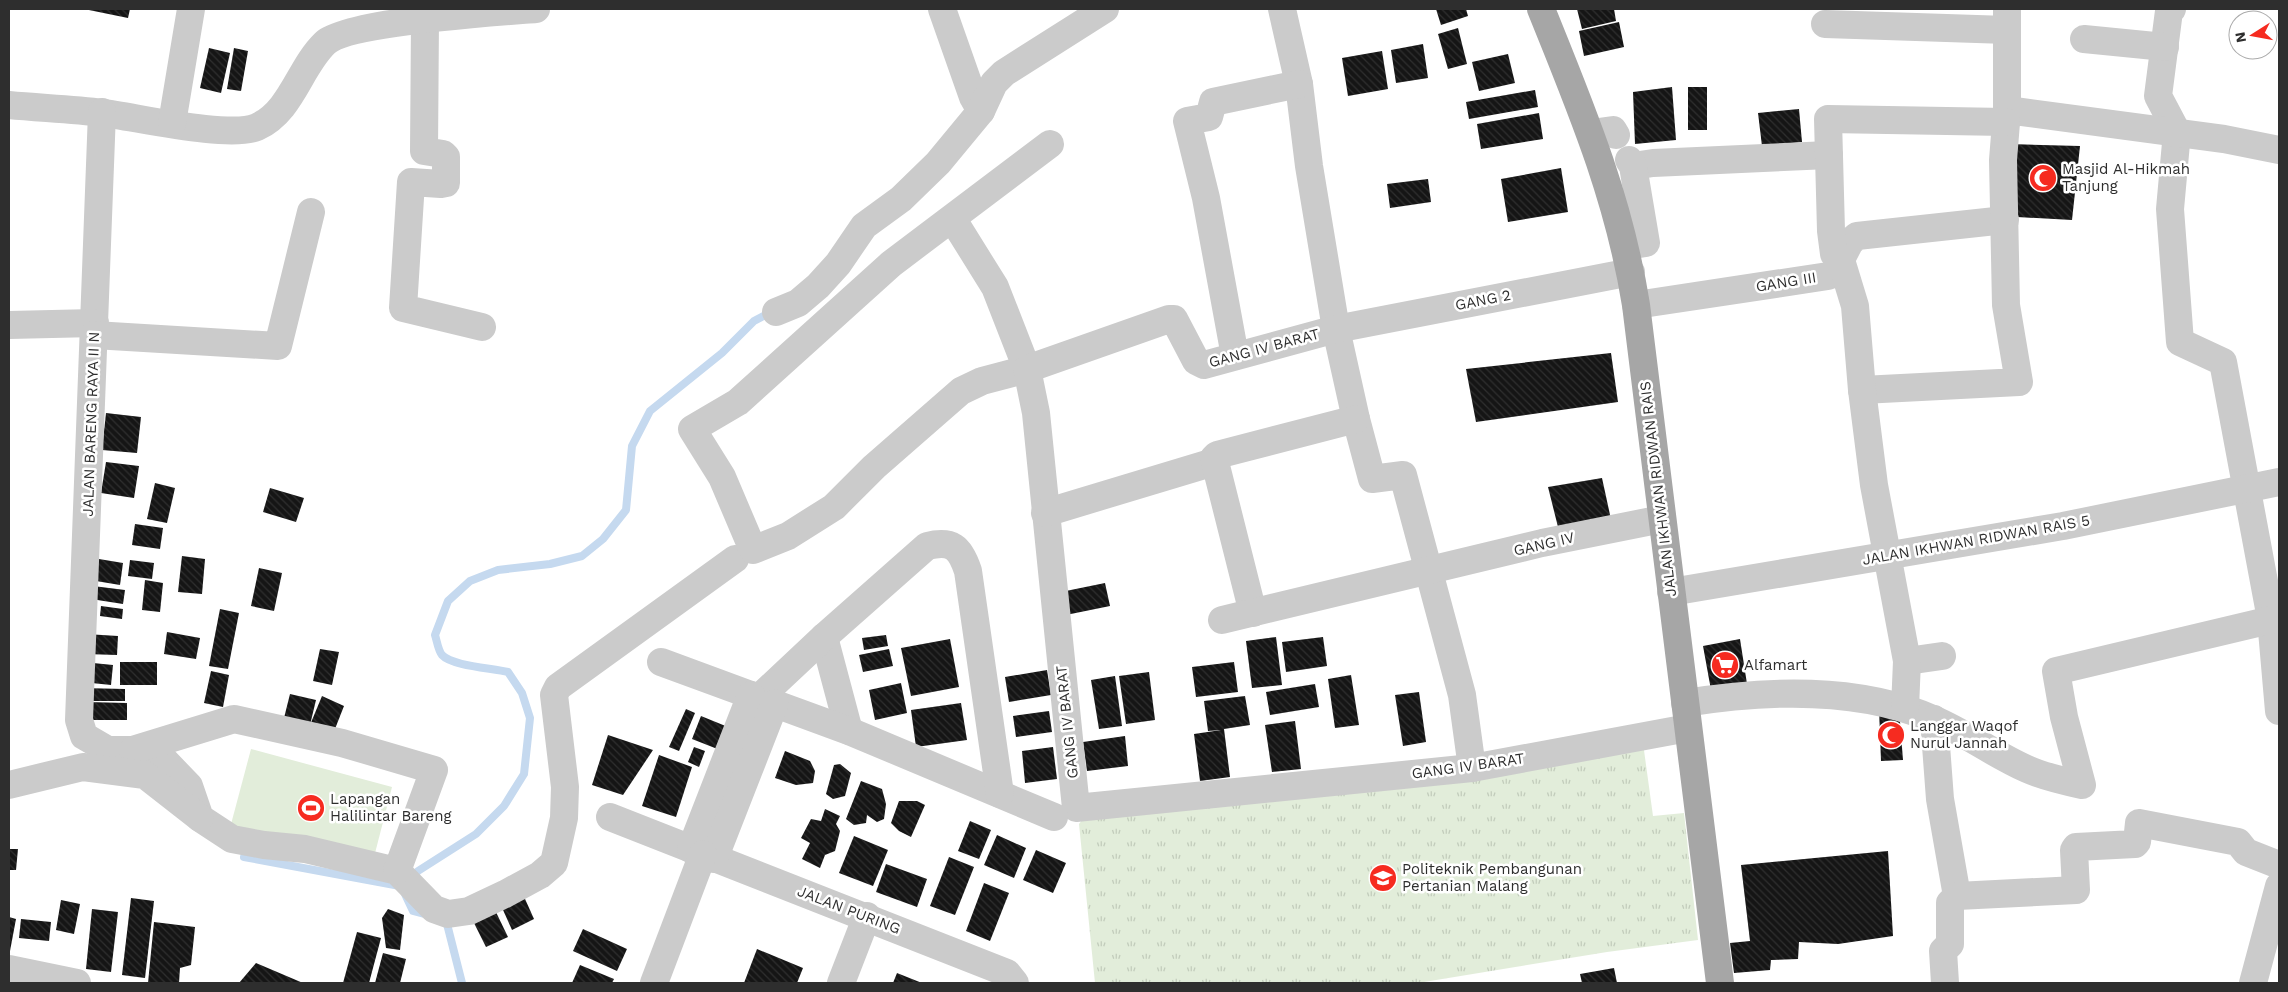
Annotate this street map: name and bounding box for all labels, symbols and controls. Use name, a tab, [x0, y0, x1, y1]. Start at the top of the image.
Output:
north arrow	[2228, 10, 2278, 60]
text: N	[2231, 31, 2249, 44]
place label: Masjid Al-Hikmah Tanjung	[2062, 160, 2190, 195]
mosque icon: Masjid Al-Hikmah Tanjung	[2028, 163, 2058, 193]
street label: GANG III	[1754, 268, 1818, 296]
street label: GANG 2	[1454, 286, 1512, 314]
street label: GANG IV BARAT	[1207, 325, 1321, 371]
street label: JALAN BARENG RAYA II N	[79, 331, 103, 517]
street label: JALAN IKHWAN RIDWAN RAIS	[1636, 380, 1680, 598]
street label: JALAN IKHWAN RIDWAN RAIS 5	[1861, 511, 2091, 569]
street label: GANG IV	[1512, 528, 1576, 560]
supermarket icon: Alfamart	[1710, 650, 1740, 680]
place label: Alfamart	[1744, 656, 1808, 674]
street label: GANG IV BARAT	[1052, 665, 1082, 779]
place label: Langgar Waqof Nurul Jannah	[1910, 717, 2018, 752]
mosque icon: Langgar Waqof Nurul Jannah	[1876, 720, 1906, 750]
street label: GANG IV BARAT	[1410, 749, 1526, 783]
place label: Lapangan Halilintar Bareng	[330, 790, 452, 825]
sports icon: Lapangan Halilintar Bareng	[296, 793, 326, 823]
place label: Politeknik Pembangunan Pertanian Malang	[1402, 860, 1582, 895]
school or university icon: Politeknik Pembangunan Pertanian Malang	[1368, 863, 1398, 893]
street label: JALAN PURING	[795, 882, 903, 938]

